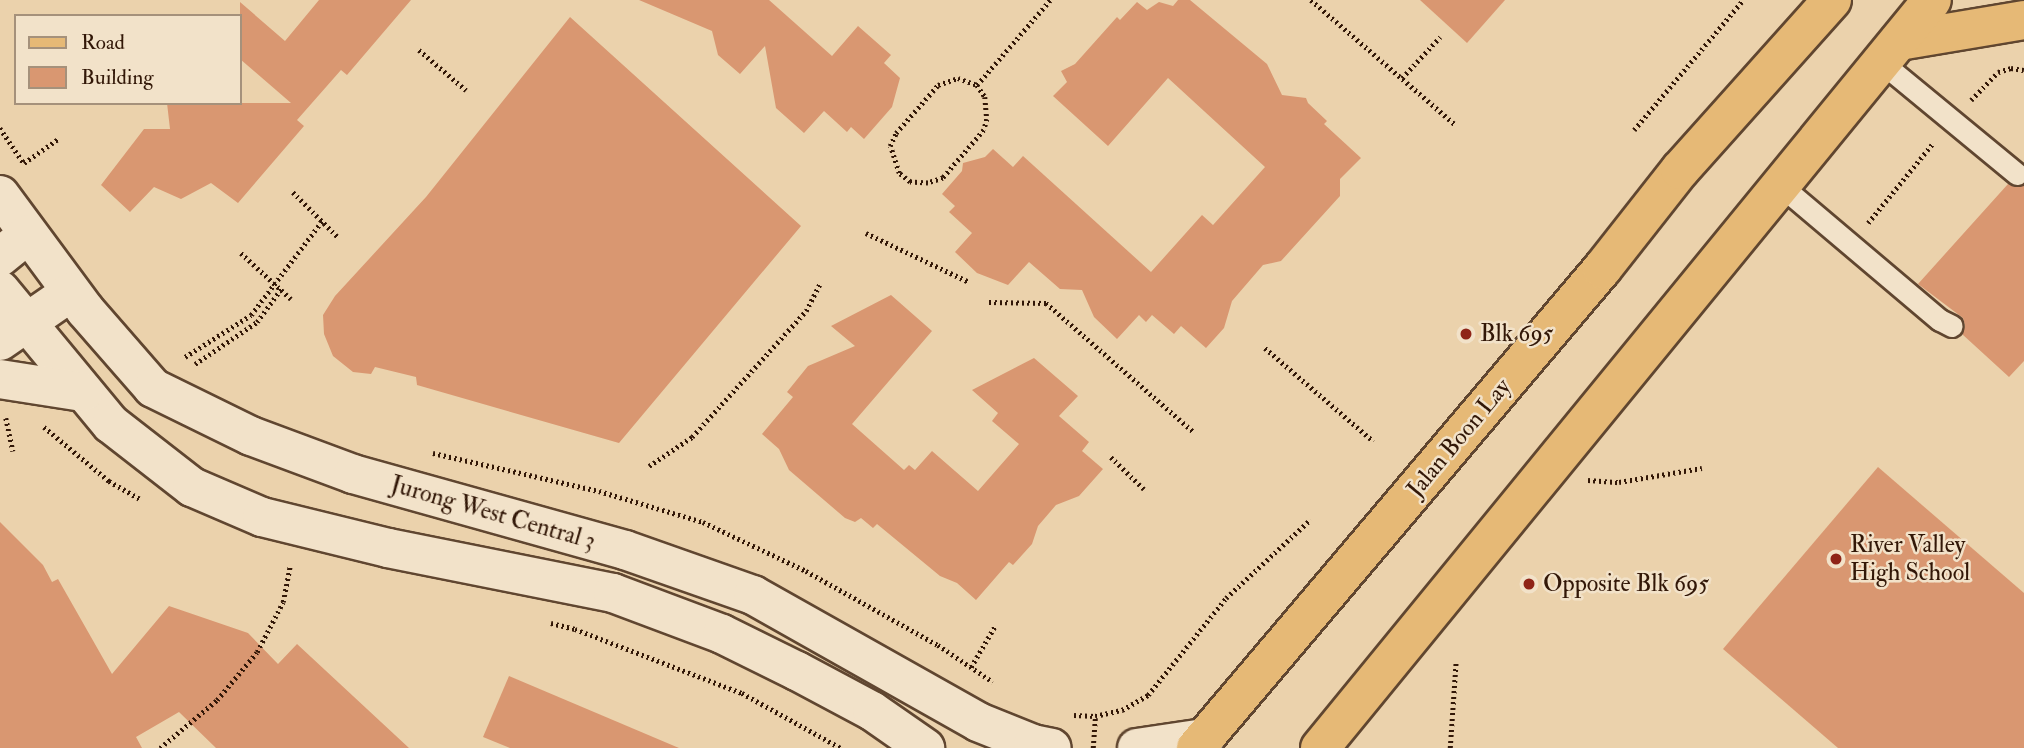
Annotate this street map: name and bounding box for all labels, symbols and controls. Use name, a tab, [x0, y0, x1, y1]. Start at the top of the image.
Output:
legend	[14, 14, 242, 105]
text: Road	[81, 29, 125, 56]
text: Building	[81, 64, 154, 91]
place label: Blk 695	[1480, 320, 1553, 348]
marker: Blk 695	[1458, 326, 1474, 342]
street label: Jalan Boon Lay	[1401, 373, 1517, 503]
street label: Jurong West Central 3	[387, 470, 599, 556]
place label: River Valley High School	[1850, 531, 1970, 587]
marker: River Valley High School	[1828, 551, 1844, 567]
place label: Opposite Blk 695	[1543, 570, 1709, 598]
marker: Opposite Blk 695	[1521, 576, 1537, 592]

